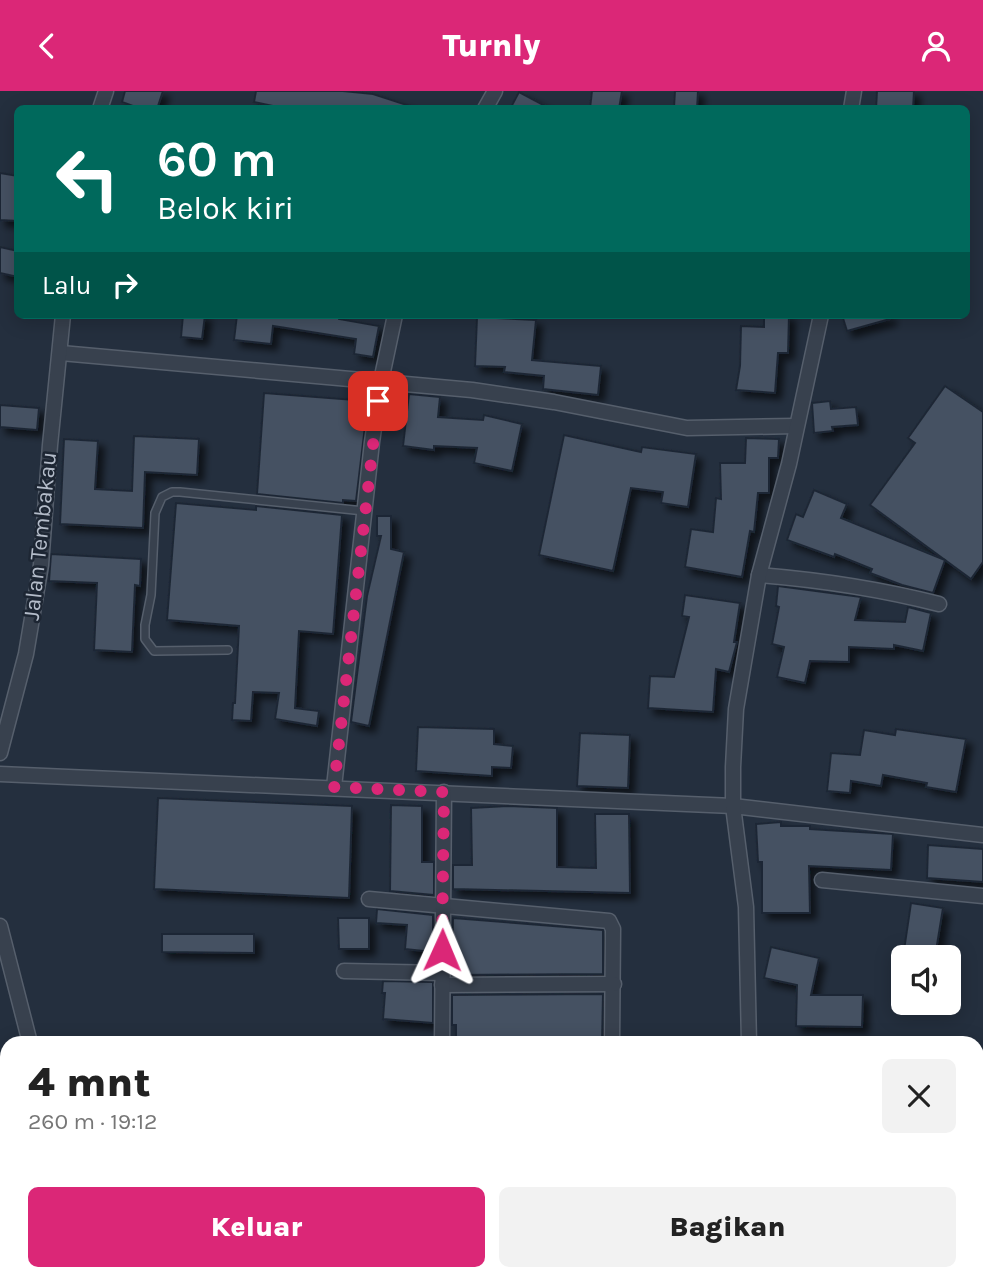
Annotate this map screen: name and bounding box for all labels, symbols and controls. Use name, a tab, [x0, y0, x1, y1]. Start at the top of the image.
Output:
icon: back	[28, 27, 66, 65]
text: Turnly	[443, 27, 540, 64]
icon: person	[917, 27, 955, 65]
text: 60 m	[157, 131, 277, 188]
icon: left	[42, 133, 133, 224]
text: Belok kiri	[157, 190, 294, 227]
icon: right	[106, 266, 144, 304]
text: Lalu	[42, 270, 92, 301]
pin	[348, 371, 408, 431]
icon: arrive	[359, 382, 397, 420]
street label: Jalan Tembakau	[18, 450, 62, 622]
position arrow	[405, 913, 479, 987]
map controls	[891, 945, 961, 1015]
button: sound	[891, 945, 961, 1015]
text: 4 mnt	[28, 1057, 151, 1107]
button: close	[882, 1059, 956, 1133]
text: 260 m · 19:12	[28, 1108, 157, 1135]
button: Keluar	[28, 1187, 485, 1267]
button: Bagikan	[499, 1187, 956, 1267]

